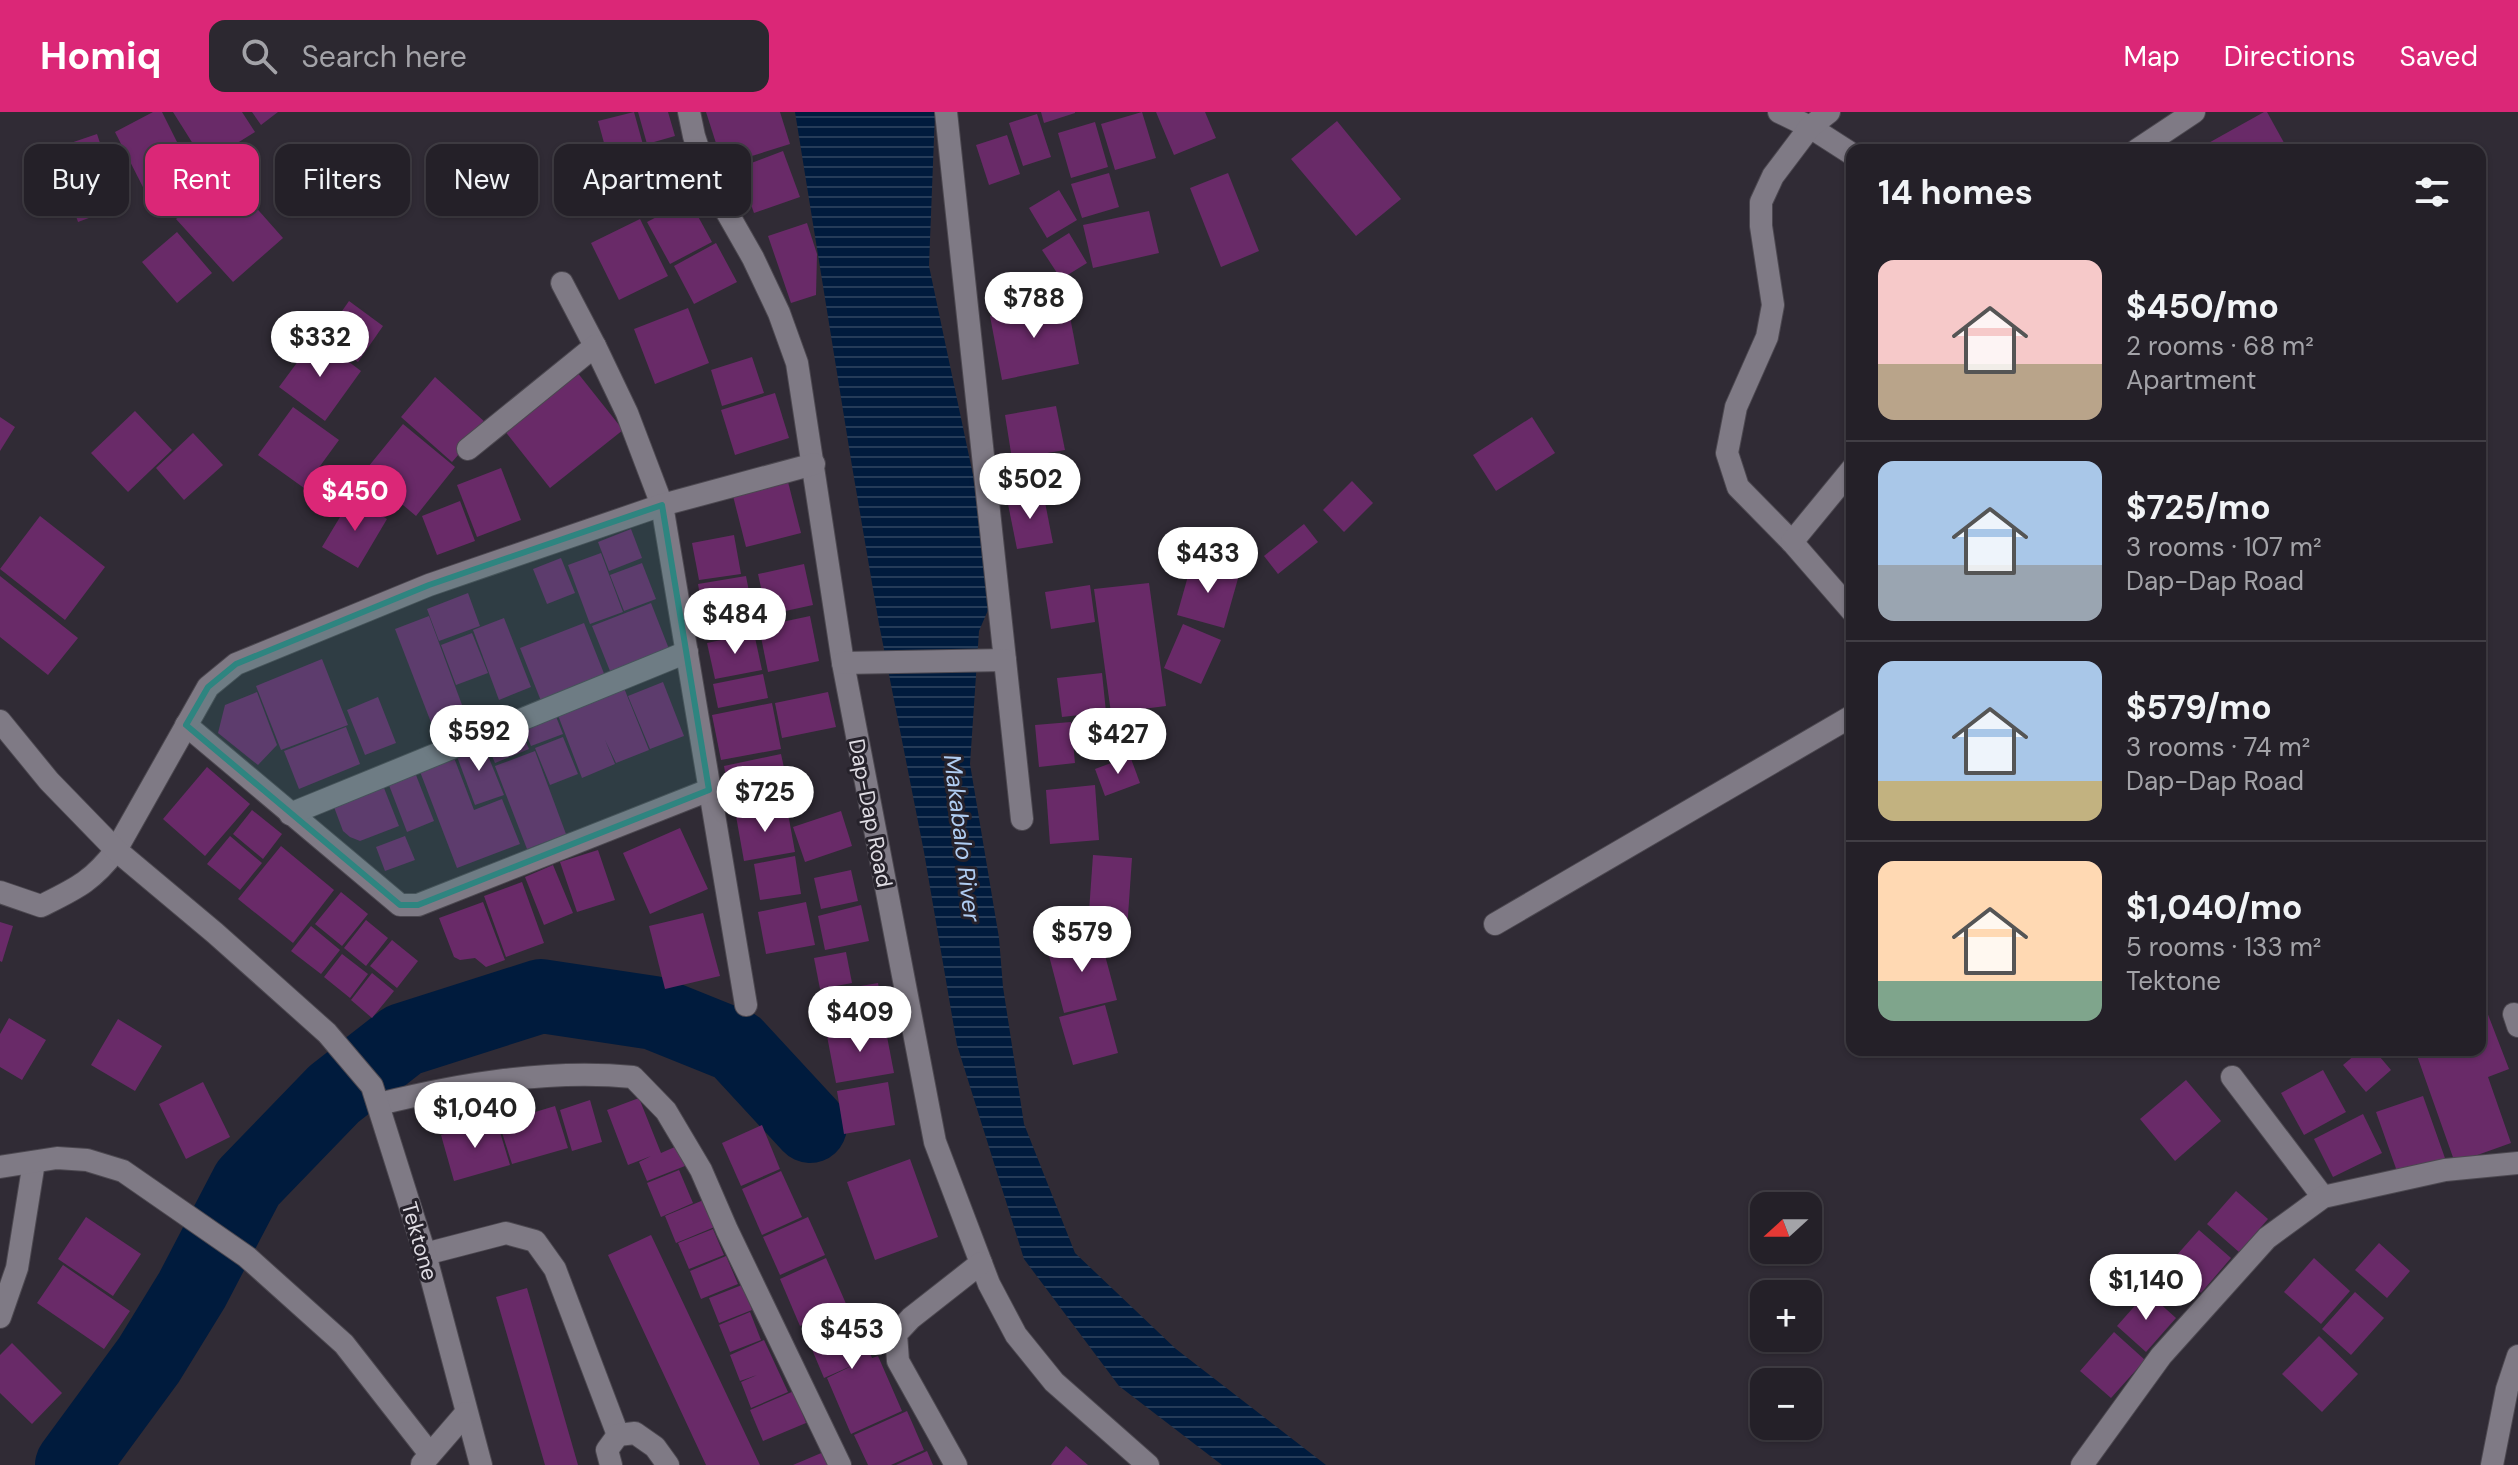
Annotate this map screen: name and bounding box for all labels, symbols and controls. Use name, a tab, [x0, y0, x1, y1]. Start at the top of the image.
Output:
search box	[209, 20, 769, 92]
text: Homiq	[40, 31, 161, 81]
icon: search	[237, 34, 281, 78]
text: Search here	[301, 37, 467, 76]
text: Map	[2123, 38, 2180, 75]
text: Directions	[2224, 38, 2356, 75]
text: Saved	[2400, 38, 2478, 75]
chip: Buy	[24, 144, 129, 216]
chip: Rent	[145, 144, 259, 216]
chip: Filters	[275, 144, 410, 216]
chip: New	[426, 144, 538, 216]
chip: Apartment	[554, 144, 751, 216]
text: 14 homes	[1878, 170, 2033, 215]
icon: filters	[2410, 170, 2454, 214]
pin: $788	[987, 272, 1081, 340]
text: $788	[1003, 281, 1065, 315]
text: $450/mo	[2126, 284, 2279, 329]
icon: home	[1942, 292, 2038, 388]
pin: $332	[273, 311, 367, 379]
text: $332	[289, 320, 351, 354]
text: 2 rooms · 68 m²	[2126, 329, 2314, 363]
text: Apartment	[2126, 363, 2257, 397]
pin: $502	[983, 453, 1077, 521]
text: $502	[997, 462, 1063, 496]
pin: $450	[308, 465, 402, 533]
text: $450	[321, 474, 389, 508]
text: $725/mo	[2126, 485, 2271, 530]
icon: home	[1942, 493, 2038, 589]
pin: $433	[1161, 527, 1255, 595]
text: 3 rooms · 107 m²	[2126, 530, 2322, 564]
text: $433	[1176, 536, 1240, 570]
text: Dap-Dap Road	[2126, 564, 2304, 598]
pin: $484	[688, 588, 782, 656]
text: $484	[702, 597, 768, 631]
text: $579/mo	[2126, 685, 2272, 730]
icon: home	[1942, 693, 2038, 789]
pin: $592	[432, 705, 526, 773]
pin: $427	[1071, 708, 1165, 776]
text: $592	[448, 714, 510, 748]
text: $427	[1087, 717, 1149, 751]
text: 3 rooms · 74 m²	[2126, 730, 2310, 764]
street label: Dap-Dap Road	[842, 736, 899, 890]
water label: Makabalo River	[937, 753, 988, 924]
text: Dap-Dap Road	[2126, 764, 2304, 798]
pin: $725	[718, 766, 812, 834]
text: $725	[735, 775, 795, 809]
text: $1,040/mo	[2126, 885, 2303, 930]
icon: home	[1942, 893, 2038, 989]
pin: $579	[1035, 906, 1129, 974]
text: $579	[1051, 915, 1113, 949]
text: 5 rooms · 133 m²	[2126, 930, 2321, 964]
text: Tektone	[2126, 964, 2221, 998]
pin: $409	[813, 986, 907, 1054]
text: $409	[826, 995, 894, 1029]
pin: $1,040	[410, 1082, 540, 1150]
text: $1,040	[432, 1091, 518, 1125]
north arrow	[1750, 1192, 1822, 1264]
map controls	[1750, 1192, 1822, 1440]
street label: Tektone	[394, 1198, 445, 1284]
pin: $1,140	[2081, 1254, 2211, 1322]
text: $1,140	[2108, 1263, 2184, 1297]
button: +	[1750, 1280, 1822, 1352]
pin: $453	[805, 1303, 899, 1371]
text: $453	[820, 1312, 884, 1346]
button: −	[1750, 1368, 1822, 1440]

